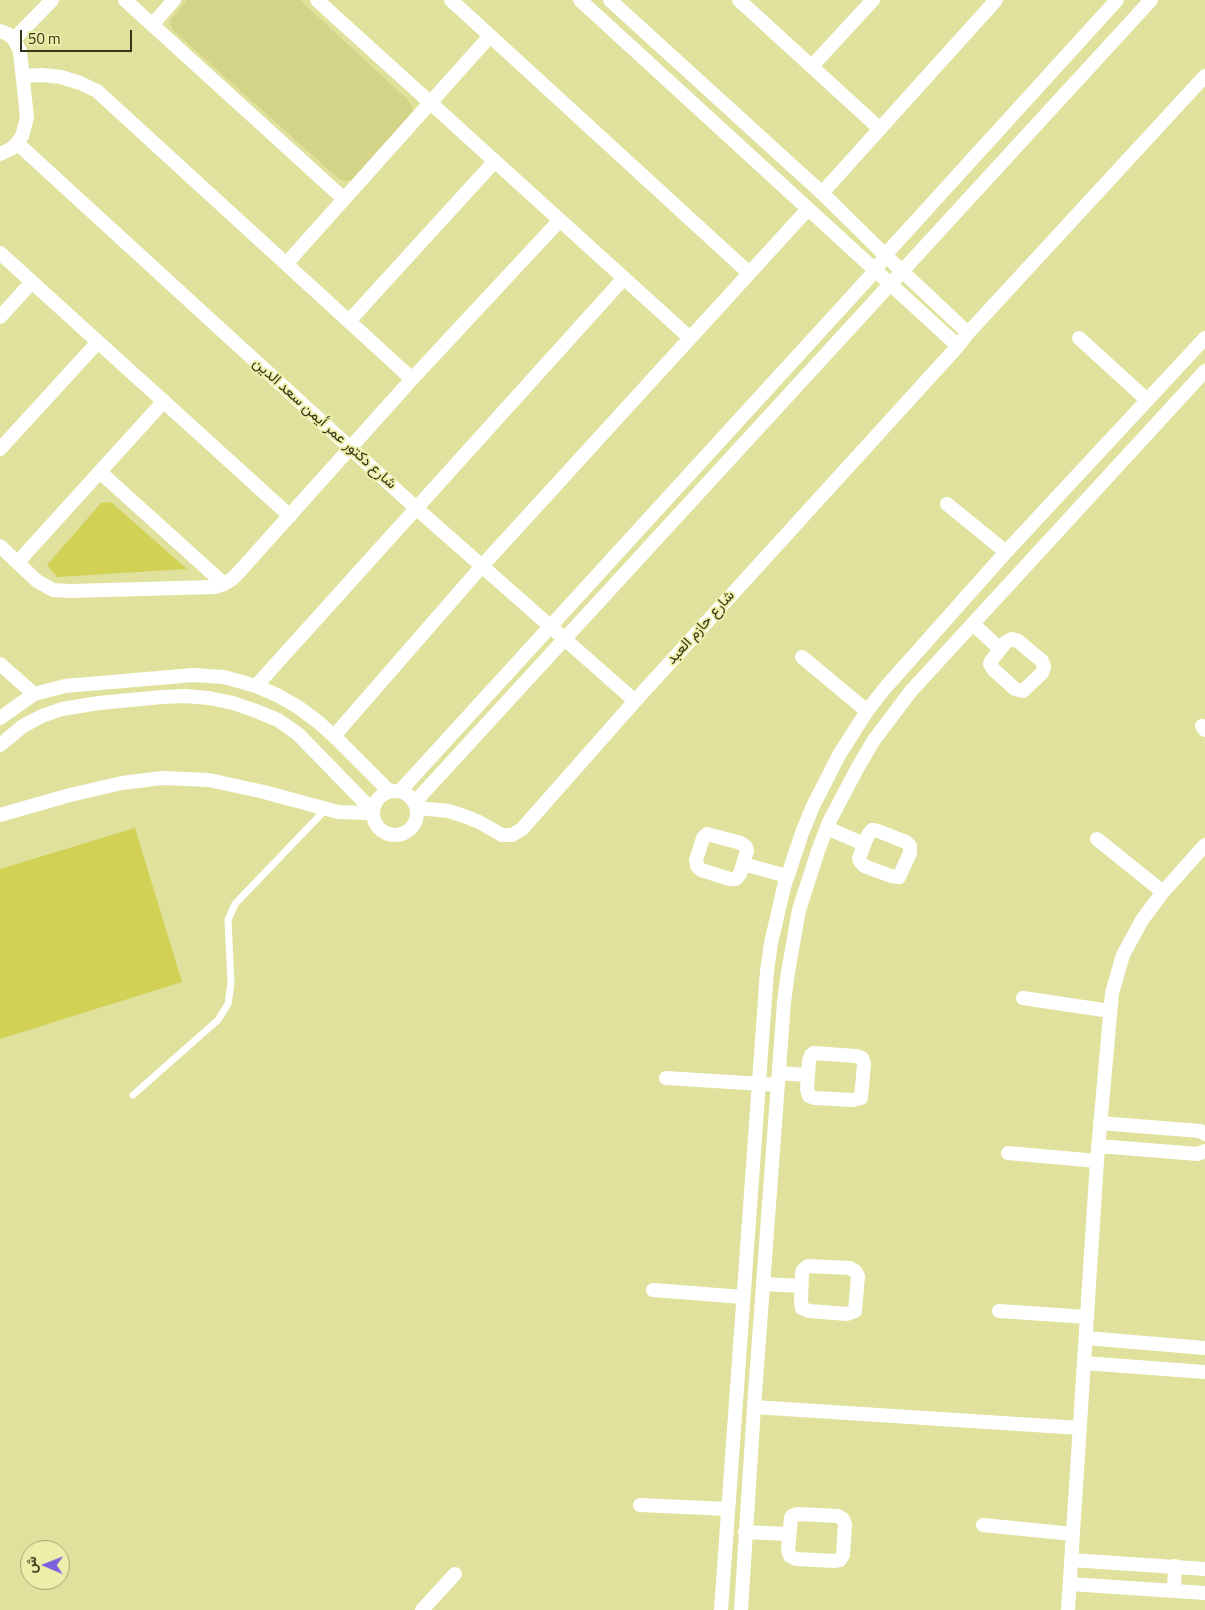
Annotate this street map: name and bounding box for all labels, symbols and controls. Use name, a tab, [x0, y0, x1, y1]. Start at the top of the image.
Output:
scale bar	[22, 20, 135, 52]
text: 50 m	[28, 27, 61, 50]
street label: شارع دكتور عمر أيمن سعد الدين	[248, 355, 400, 493]
street label: شارع حازم العبد	[663, 587, 739, 669]
north arrow	[20, 1540, 70, 1590]
text: ش	[20, 1556, 41, 1573]

